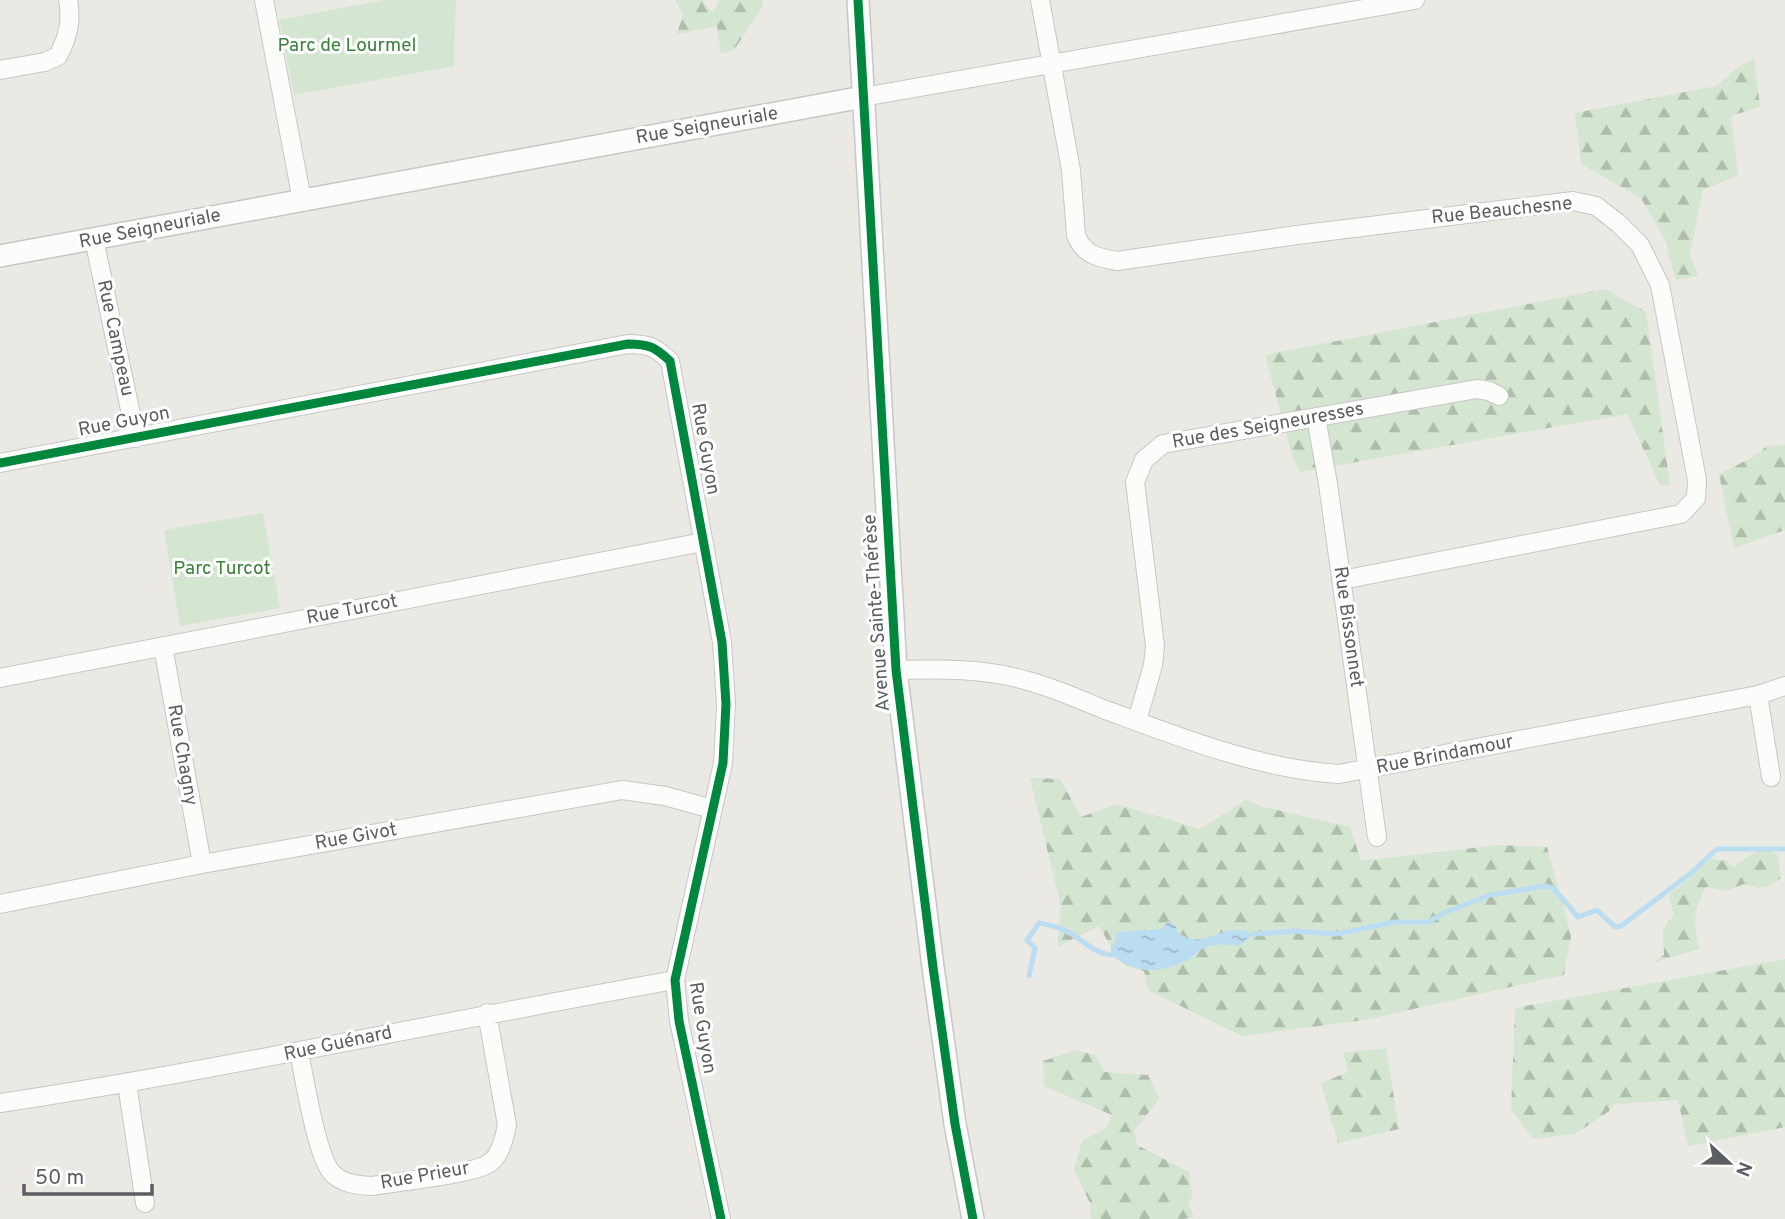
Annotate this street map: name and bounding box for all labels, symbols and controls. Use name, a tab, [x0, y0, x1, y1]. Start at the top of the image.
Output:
park label: Parc de Lourmel	[277, 34, 417, 58]
street label: Rue Seigneuriale	[634, 102, 780, 150]
street label: Rue Beauchesne	[1430, 192, 1574, 230]
street label: Rue Seigneuriale	[77, 203, 223, 255]
street label: Rue Campeau	[91, 278, 139, 398]
street label: Rue des Seigneuresses	[1170, 397, 1366, 455]
street label: Rue Guyon	[76, 401, 172, 443]
street label: Rue Guyon	[685, 401, 725, 497]
street label: Avenue Sainte-Thérèse	[858, 514, 896, 712]
park label: Parc Turcot	[173, 557, 271, 581]
street label: Rue Bissonnet	[1328, 565, 1368, 689]
street label: Rue Turcot	[304, 589, 400, 631]
street label: Rue Chagny	[161, 702, 203, 808]
street label: Rue Brindamour	[1374, 730, 1516, 780]
street label: Rue Givot	[313, 818, 399, 856]
street label: Rue Guyon	[683, 980, 721, 1076]
street label: Rue Guénard	[282, 1021, 394, 1067]
north arrow	[1694, 1128, 1764, 1198]
scale bar	[24, 1152, 152, 1196]
street label: Rue Prieur	[379, 1156, 472, 1196]
text: N	[1729, 1158, 1757, 1179]
text: 50 m	[35, 1165, 84, 1192]

